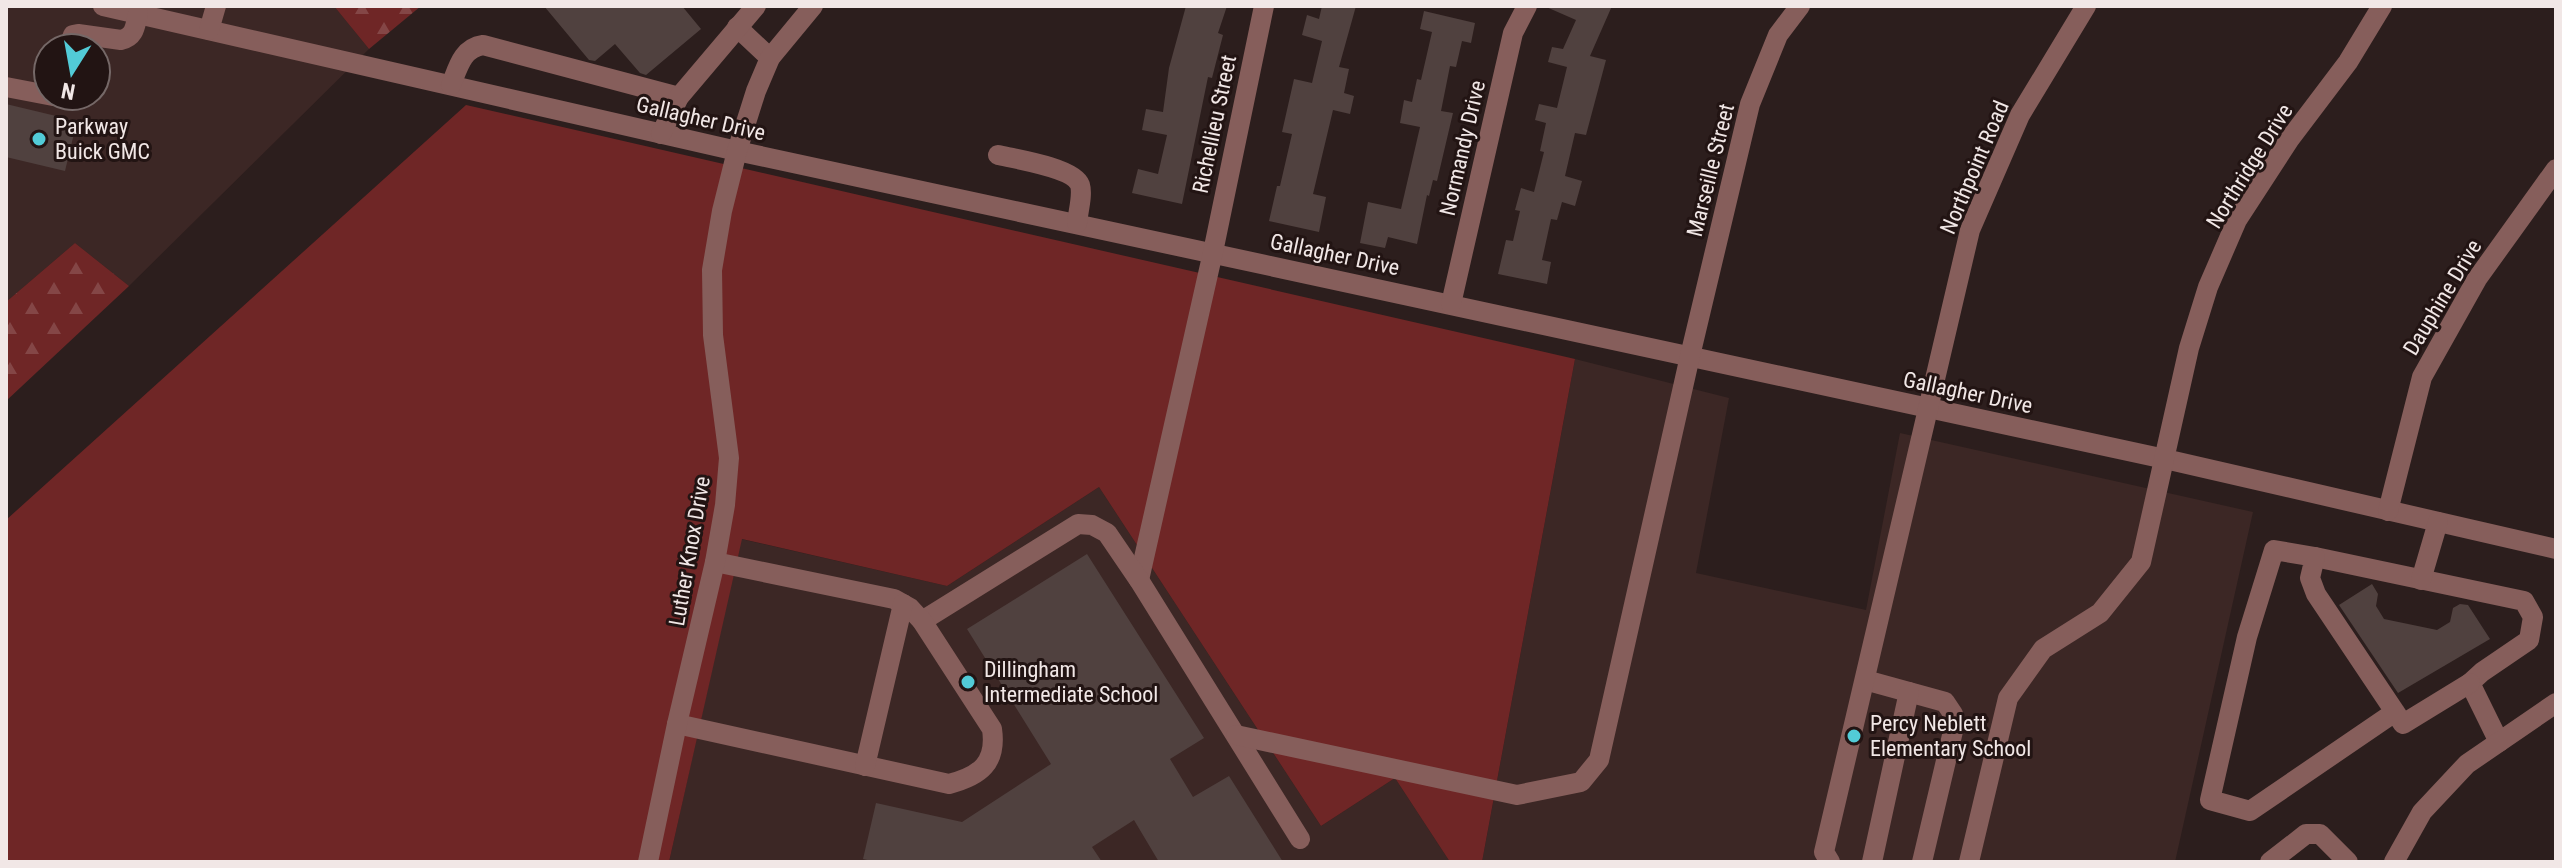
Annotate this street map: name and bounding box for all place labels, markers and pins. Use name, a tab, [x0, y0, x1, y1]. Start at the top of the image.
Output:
place label: Parkway Buick GMC	[55, 114, 150, 164]
marker: Parkway Buick GMC	[30, 130, 48, 148]
place label: Dillingham Intermediate School	[984, 657, 1158, 707]
marker: Dillingham Intermediate School	[959, 673, 977, 691]
place label: Percy Neblett Elementary School	[1870, 711, 2031, 761]
marker: Percy Neblett Elementary School	[1845, 727, 1863, 745]

